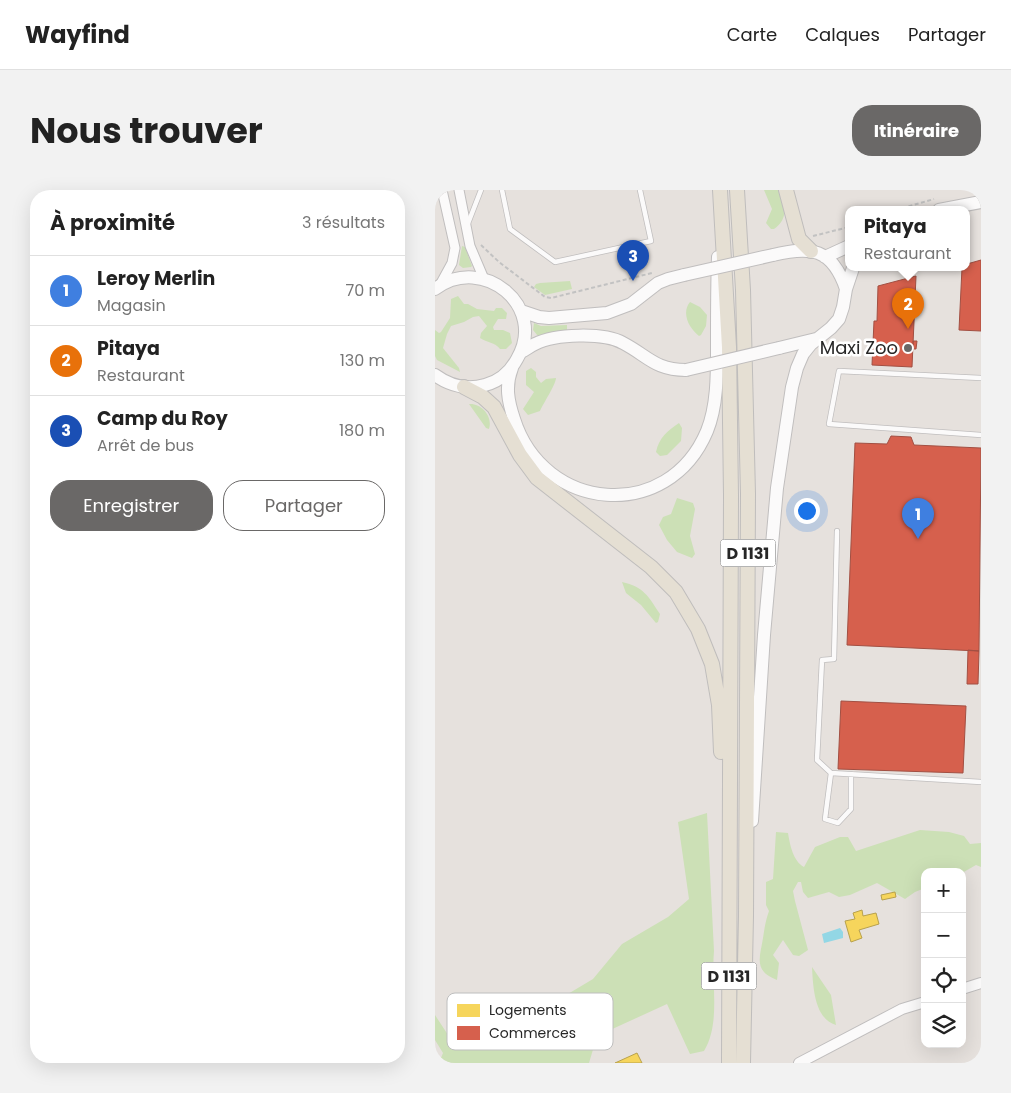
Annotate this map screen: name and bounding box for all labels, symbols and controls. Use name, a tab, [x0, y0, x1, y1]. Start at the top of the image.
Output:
text: Wayfind	[25, 18, 130, 51]
text: Carte	[727, 22, 777, 47]
text: Calques	[805, 22, 880, 47]
text: Partager	[908, 22, 986, 47]
button: Itinéraire	[852, 105, 981, 156]
text: Nous trouver	[30, 106, 263, 155]
popup	[845, 206, 970, 271]
text: À proximité	[50, 208, 175, 237]
text: 3 résultats	[302, 211, 385, 234]
text: Pitaya	[864, 213, 927, 240]
pin: 3	[617, 240, 649, 281]
text: Restaurant	[864, 242, 951, 265]
text: Leroy Merlin	[97, 265, 215, 292]
text: 1	[63, 279, 69, 302]
text: 70 m	[345, 279, 385, 302]
pin: 2	[892, 288, 924, 329]
text: Magasin	[97, 294, 166, 317]
text: Pitaya	[97, 335, 160, 362]
place label: Maxi Zoo	[820, 335, 898, 360]
marker: Maxi Zoo	[902, 342, 914, 354]
text: 2	[61, 349, 71, 372]
text: 130 m	[340, 349, 385, 372]
text: Restaurant	[97, 364, 185, 387]
text: Camp du Roy	[97, 405, 228, 432]
text: 3	[61, 419, 71, 442]
text: 180 m	[339, 419, 385, 442]
text: Arrêt de bus	[97, 434, 194, 457]
button: Enregistrer	[50, 480, 213, 531]
button: Partager	[223, 480, 385, 531]
your location	[794, 498, 820, 524]
pin: 1	[902, 498, 934, 539]
road number: D 1131	[721, 539, 775, 566]
map controls	[921, 868, 966, 1048]
button: +	[921, 868, 966, 913]
button: −	[921, 913, 966, 958]
button: locate	[921, 958, 966, 1003]
road number: D 1131	[701, 962, 757, 989]
legend	[447, 993, 613, 1050]
text: Logements	[489, 1000, 567, 1020]
button: layers	[921, 1003, 966, 1048]
text: Commerces	[489, 1023, 576, 1043]

